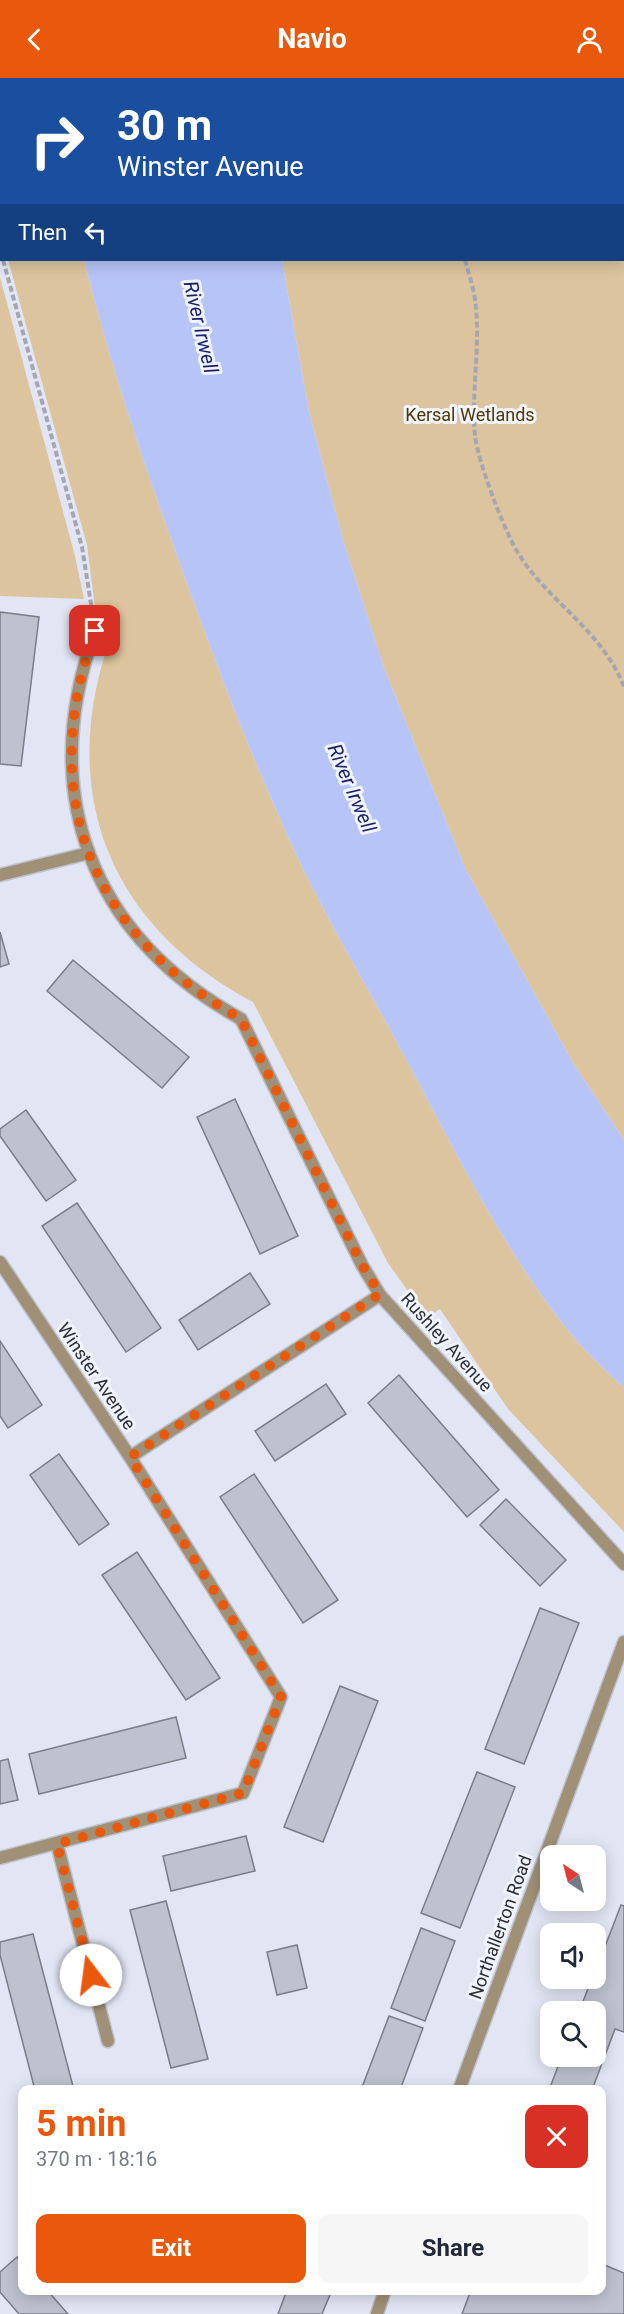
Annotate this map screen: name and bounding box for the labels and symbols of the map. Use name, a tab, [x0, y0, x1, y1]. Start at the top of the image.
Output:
water label: River Irwell	[179, 278, 223, 376]
park label: Kersal Wetlands	[405, 404, 535, 425]
pin	[69, 605, 120, 656]
water label: River Irwell	[323, 740, 382, 836]
street label: Rushley Avenue	[397, 1288, 497, 1396]
street label: Winster Avenue	[54, 1319, 140, 1433]
north arrow	[540, 1845, 606, 1911]
street label: Northallerton Road	[464, 1852, 536, 2002]
position arrow	[59, 1943, 123, 2007]

